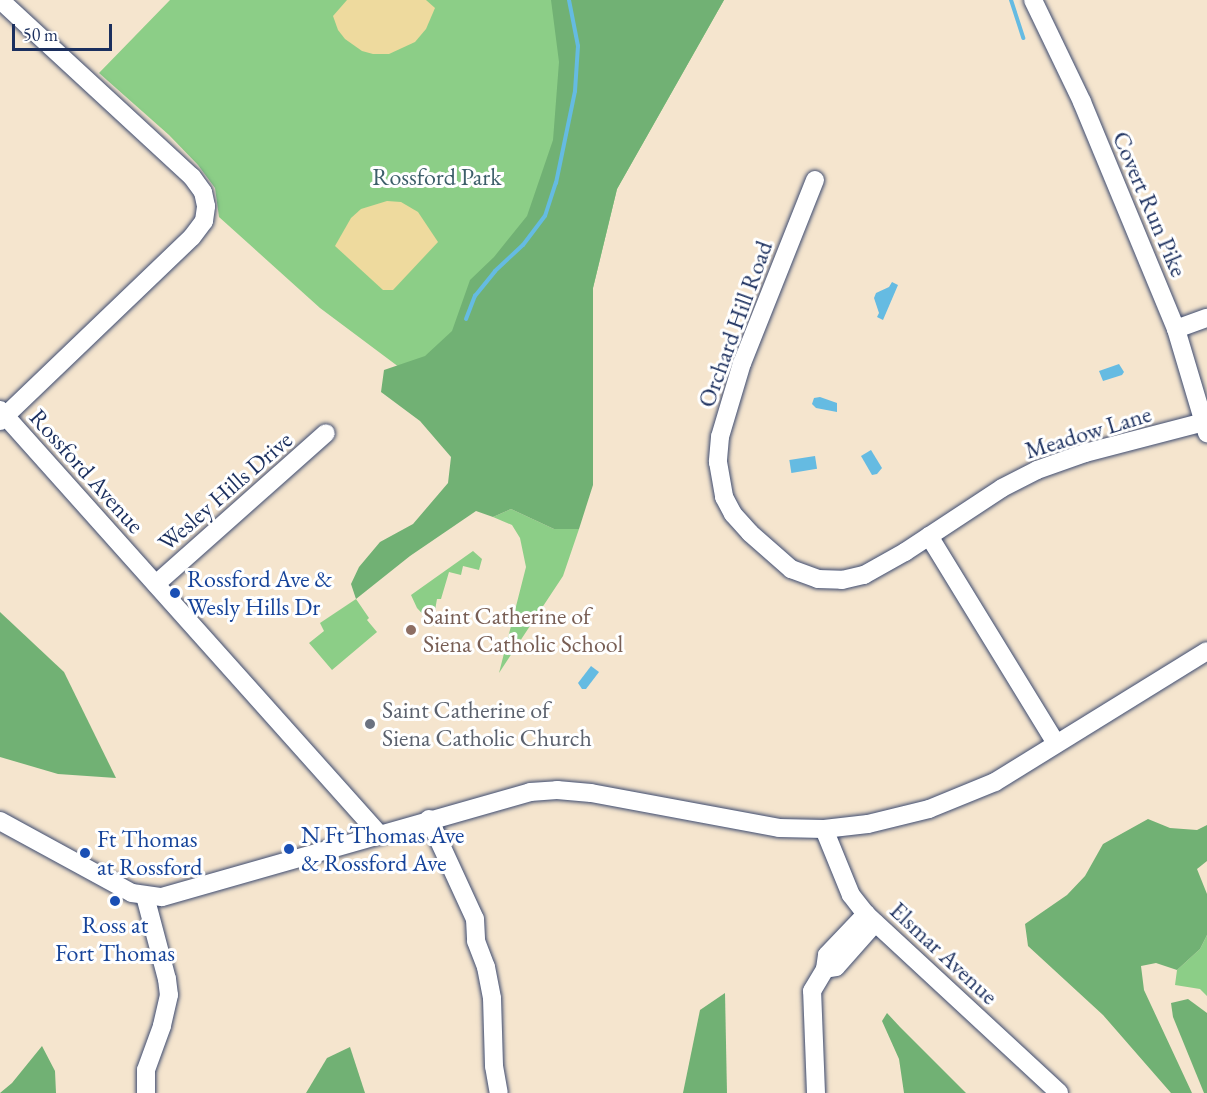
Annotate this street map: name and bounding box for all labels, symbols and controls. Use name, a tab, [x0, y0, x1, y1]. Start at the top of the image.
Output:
scale bar	[15, 12, 116, 50]
text: 50 m	[23, 23, 58, 46]
street label: Covert Run Pike	[1106, 127, 1194, 281]
park label: Rossford Park	[372, 163, 502, 191]
street label: Orchard Hill Road	[692, 237, 778, 411]
street label: Meadow Lane	[1021, 399, 1155, 465]
street label: Rossford Avenue	[24, 403, 150, 539]
street label: Wesley Hills Drive	[152, 425, 298, 557]
place label: Rossford Ave & Wesly Hills Dr	[187, 565, 333, 621]
marker: Rossford Ave & Wesly Hills Dr	[168, 586, 182, 600]
place label: Saint Catherine of Siena Catholic School	[423, 602, 623, 658]
marker: Saint Catherine of Siena Catholic School	[404, 623, 418, 637]
place label: Saint Catherine of Siena Catholic Church	[382, 696, 592, 752]
marker: Saint Catherine of Siena Catholic Church	[363, 717, 377, 731]
place label: N Ft Thomas Ave & Rossford Ave	[301, 821, 464, 877]
place label: Ft Thomas at Rossford	[97, 825, 202, 881]
marker: N Ft Thomas Ave & Rossford Ave	[282, 842, 296, 856]
marker: Ft Thomas at Rossford	[78, 846, 92, 860]
marker: Ross at Fort Thomas	[108, 894, 122, 908]
street label: Elsmar Avenue	[884, 896, 1004, 1010]
place label: Ross at Fort Thomas	[55, 911, 175, 967]

